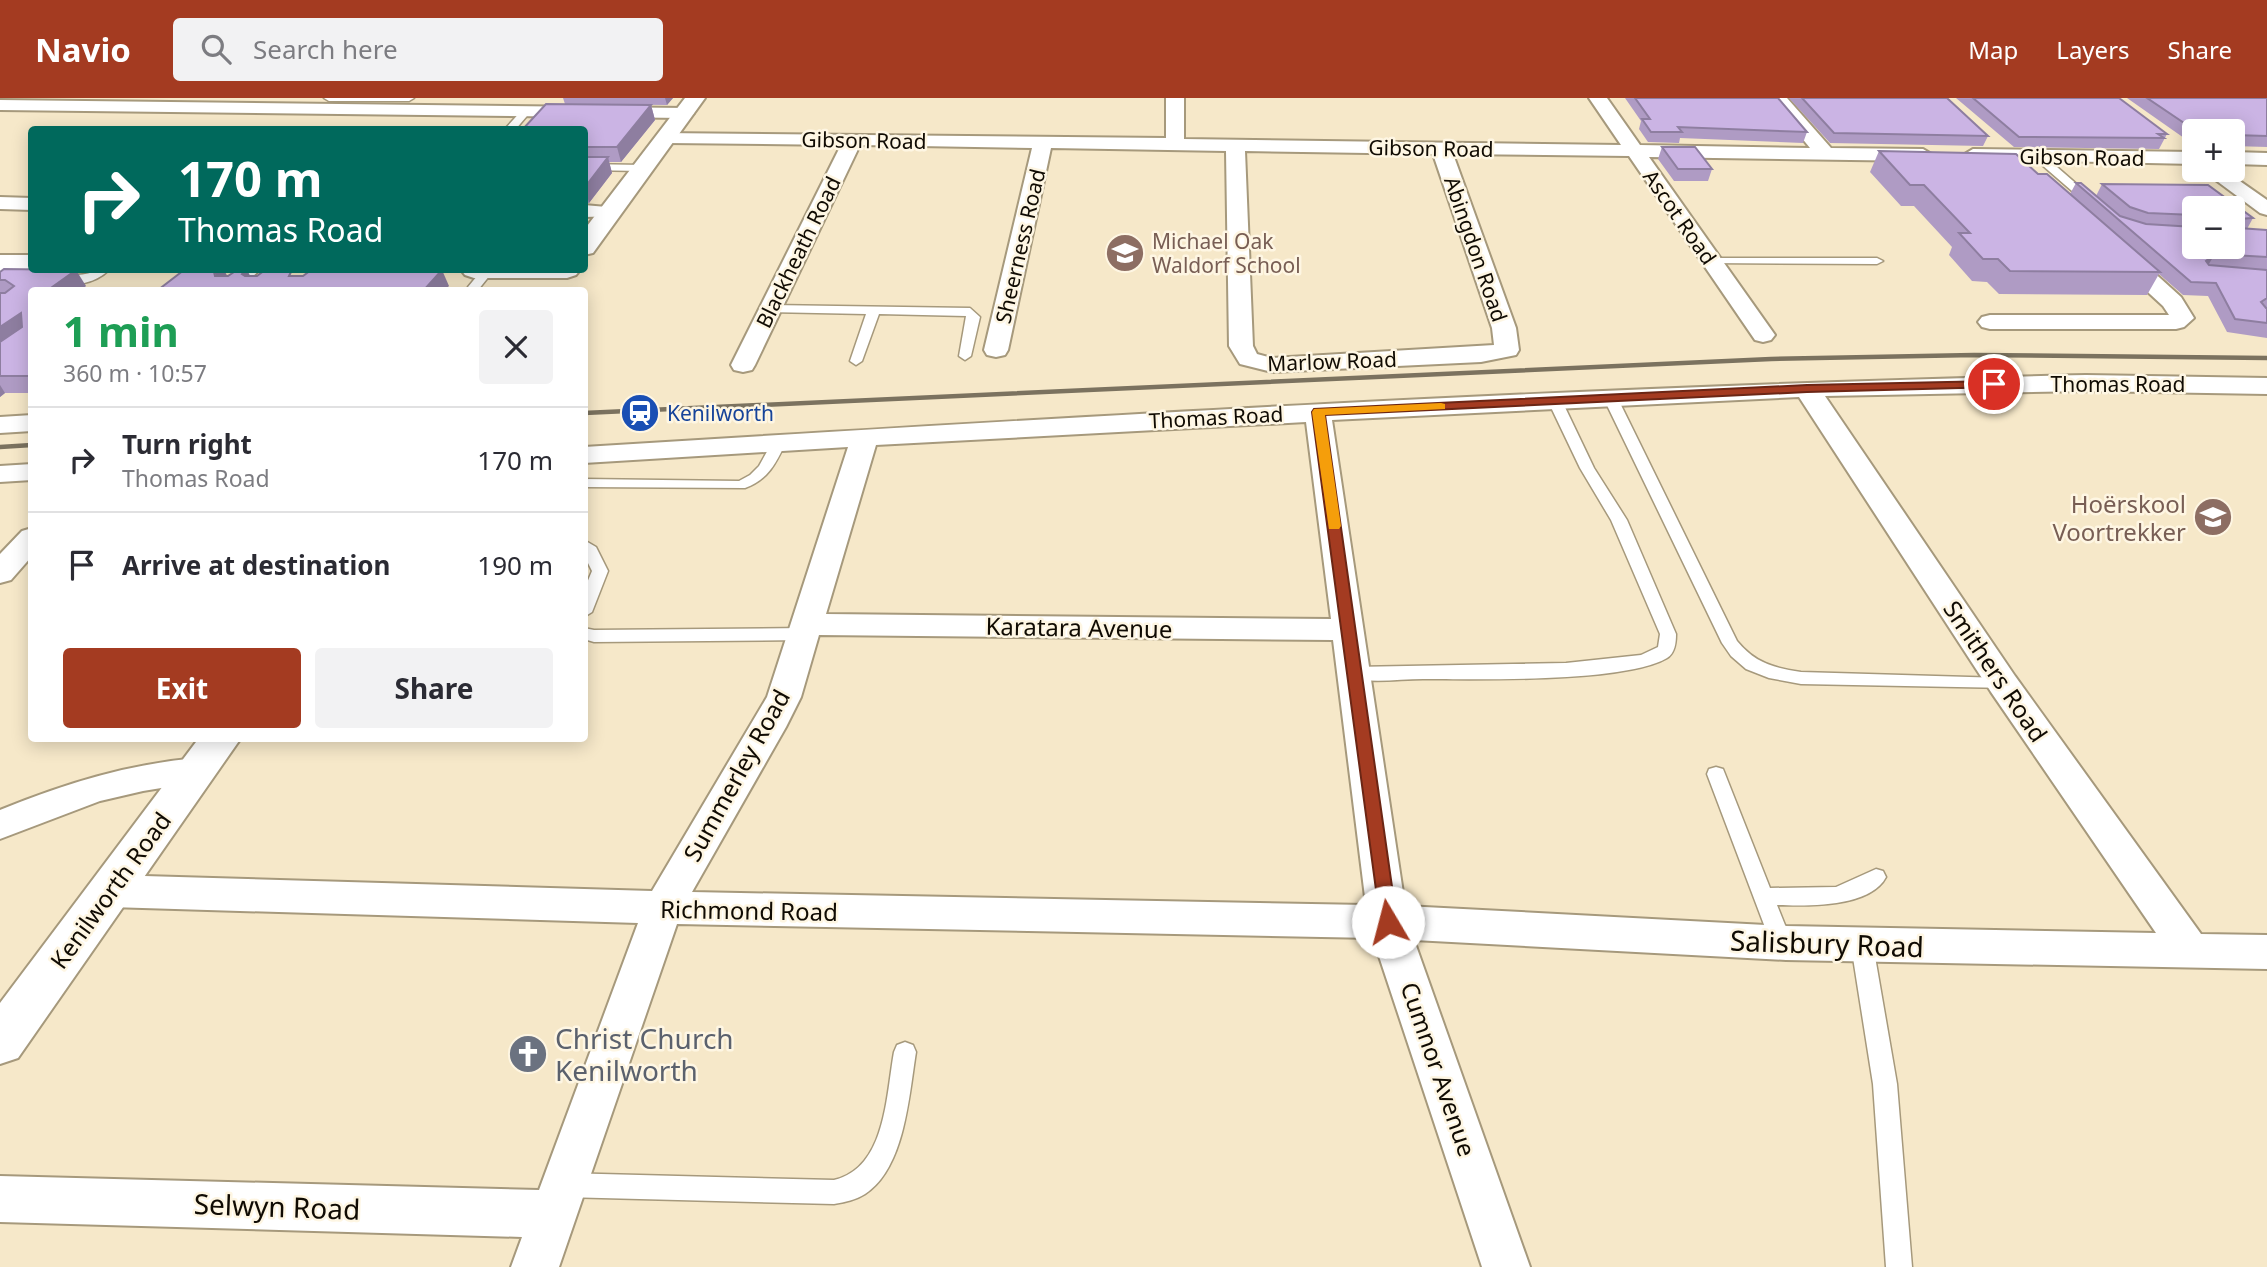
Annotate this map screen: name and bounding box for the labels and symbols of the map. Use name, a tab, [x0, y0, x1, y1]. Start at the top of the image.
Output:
street label: Gibson Road	[801, 125, 927, 155]
street label: Gibson Road	[1368, 133, 1494, 163]
street label: Gibson Road	[2019, 142, 2145, 172]
street label: Ascot Road	[1637, 164, 1723, 270]
street label: Sheerness Road	[989, 166, 1051, 326]
street label: Blackheath Road	[749, 172, 847, 332]
street label: Abingdon Road	[1438, 173, 1514, 325]
place label: Michael Oak Waldorf School	[1152, 227, 1301, 279]
school or university icon: Michael Oak Waldorf School	[1104, 232, 1146, 274]
street label: Marlow Road	[1267, 345, 1397, 377]
pin	[1964, 354, 2024, 414]
street label: Thomas Road	[2051, 370, 2185, 398]
station icon: Kenilworth	[619, 392, 661, 434]
place label: Kenilworth	[667, 399, 774, 427]
street label: Thomas Road	[1148, 399, 1284, 435]
place label: Hoërskool Voortrekker	[2052, 487, 2186, 548]
school or university icon: Hoërskool Voortrekker	[2192, 496, 2234, 538]
street label: Smithers Road	[1936, 594, 2056, 748]
street label: Karatara Avenue	[985, 609, 1173, 645]
street label: Summerley Road	[675, 683, 797, 867]
street label: Kenilworth Road	[42, 805, 178, 975]
position arrow	[1351, 885, 1425, 959]
street label: Richmond Road	[660, 892, 838, 928]
street label: Salisbury Road	[1729, 921, 1925, 965]
street label: Cumnor Avenue	[1394, 977, 1484, 1161]
place label: Christ Church Kenilworth	[555, 1019, 734, 1089]
church icon: Christ Church Kenilworth	[507, 1033, 549, 1075]
street label: Selwyn Road	[193, 1184, 361, 1228]

